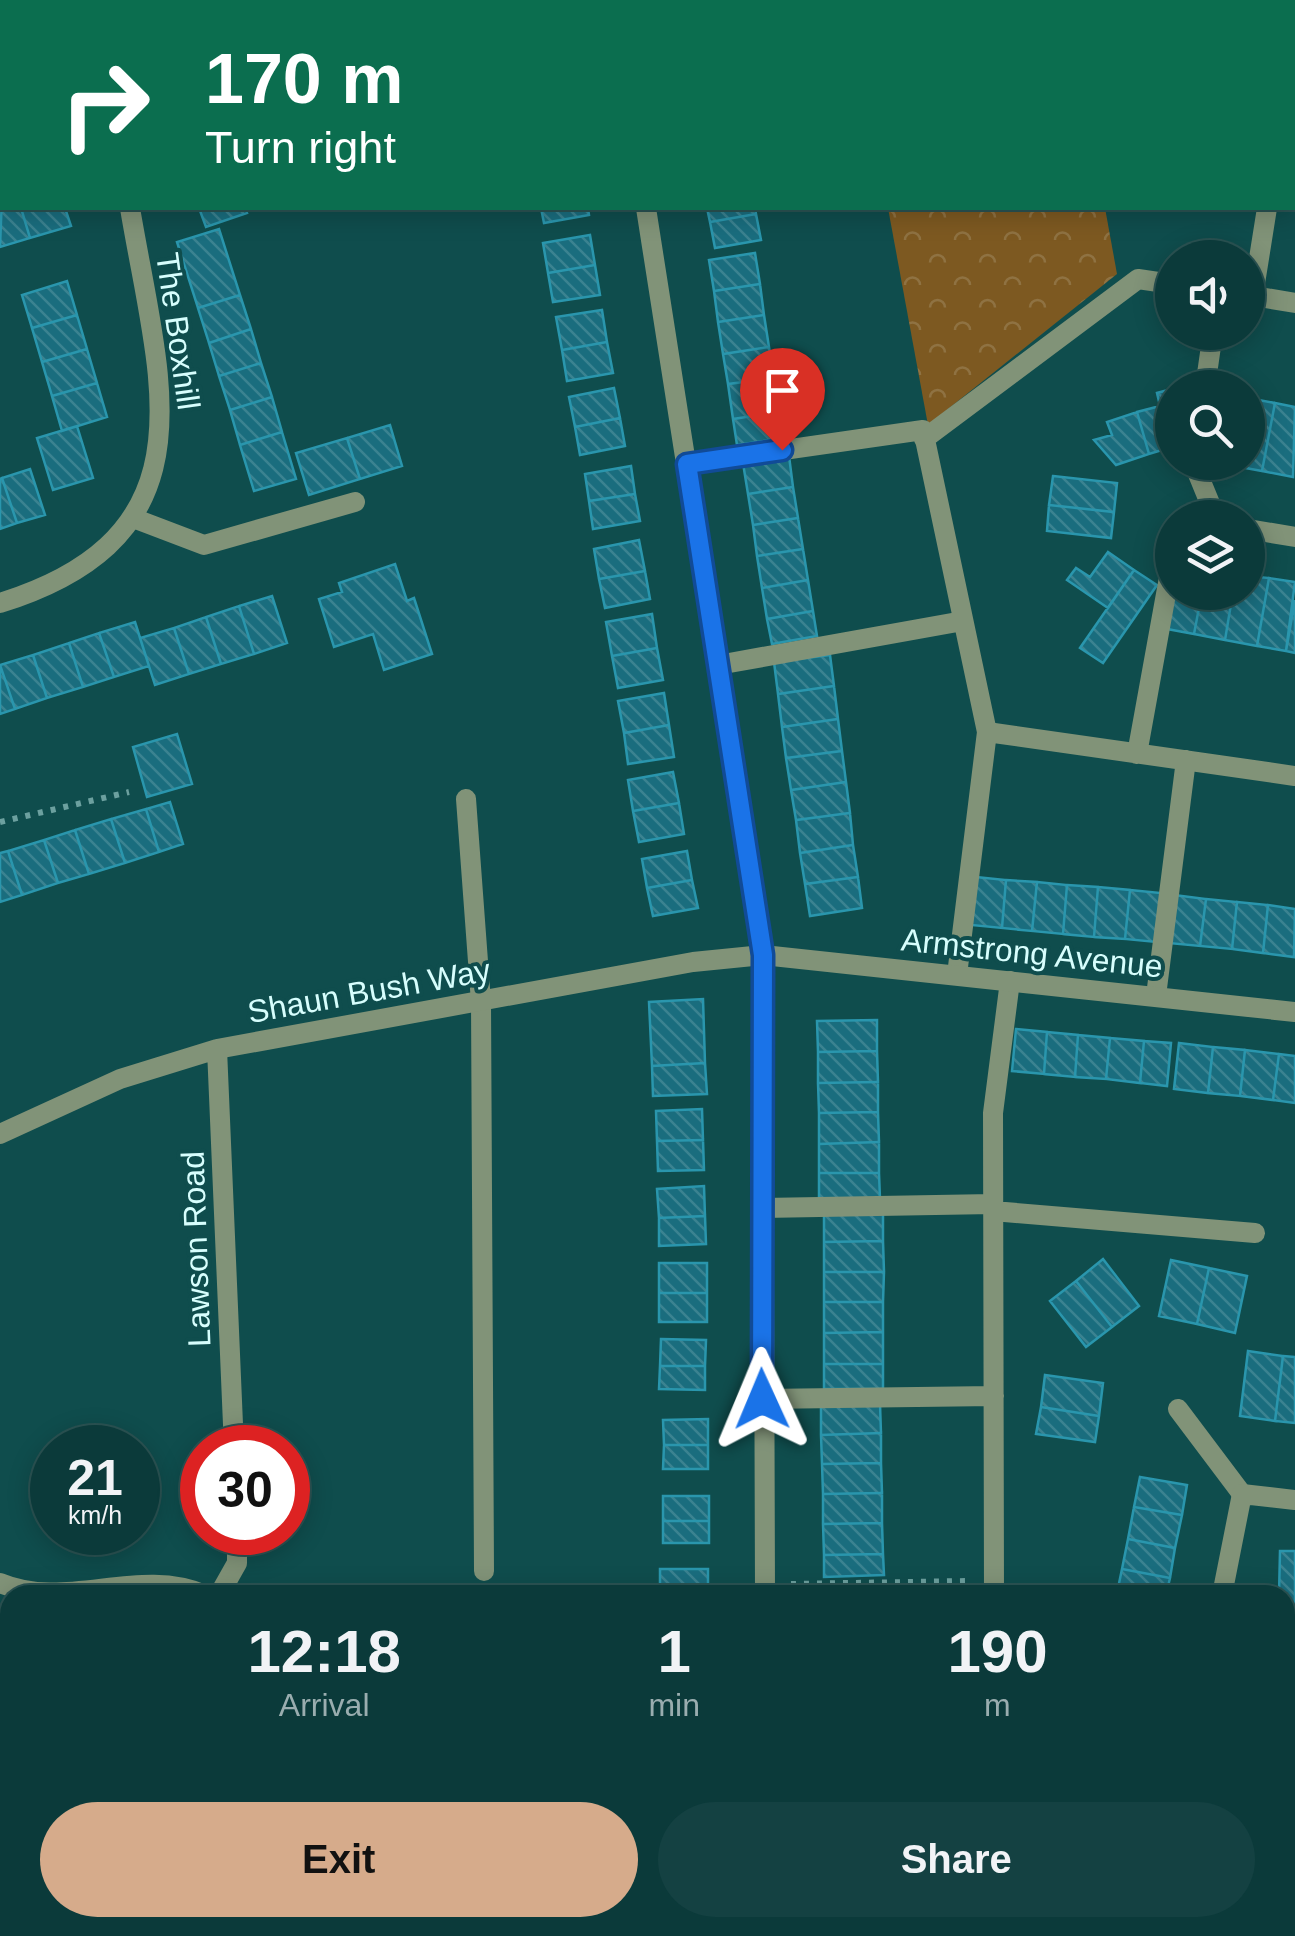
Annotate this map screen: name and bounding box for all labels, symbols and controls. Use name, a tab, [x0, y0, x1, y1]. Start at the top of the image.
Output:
icon: right	[40, 40, 170, 170]
text: 170 m	[205, 40, 403, 118]
text: Turn right	[205, 122, 396, 173]
map controls	[1155, 240, 1265, 610]
button: sound	[1155, 240, 1265, 350]
street label: The Boxhill	[149, 250, 207, 412]
pin	[740, 348, 825, 451]
icon: arrive	[755, 363, 810, 418]
button: search	[1155, 370, 1265, 480]
button: layers	[1155, 500, 1265, 610]
street label: Armstrong Avenue	[900, 921, 1164, 985]
street label: Shaun Bush Way	[245, 952, 493, 1030]
street label: Lawson Road	[175, 1151, 217, 1347]
position arrow	[710, 1347, 814, 1451]
speed limit sign: 30	[180, 1425, 310, 1555]
text: 21	[67, 1450, 123, 1506]
text: km/h	[68, 1501, 122, 1529]
text: 12:18	[247, 1618, 401, 1685]
text: 1	[657, 1618, 691, 1685]
text: 190	[947, 1618, 1048, 1685]
text: Arrival	[279, 1687, 370, 1723]
text: min	[648, 1687, 700, 1723]
text: m	[984, 1687, 1011, 1723]
button: Exit	[40, 1802, 638, 1917]
button: Share	[658, 1802, 1255, 1917]

